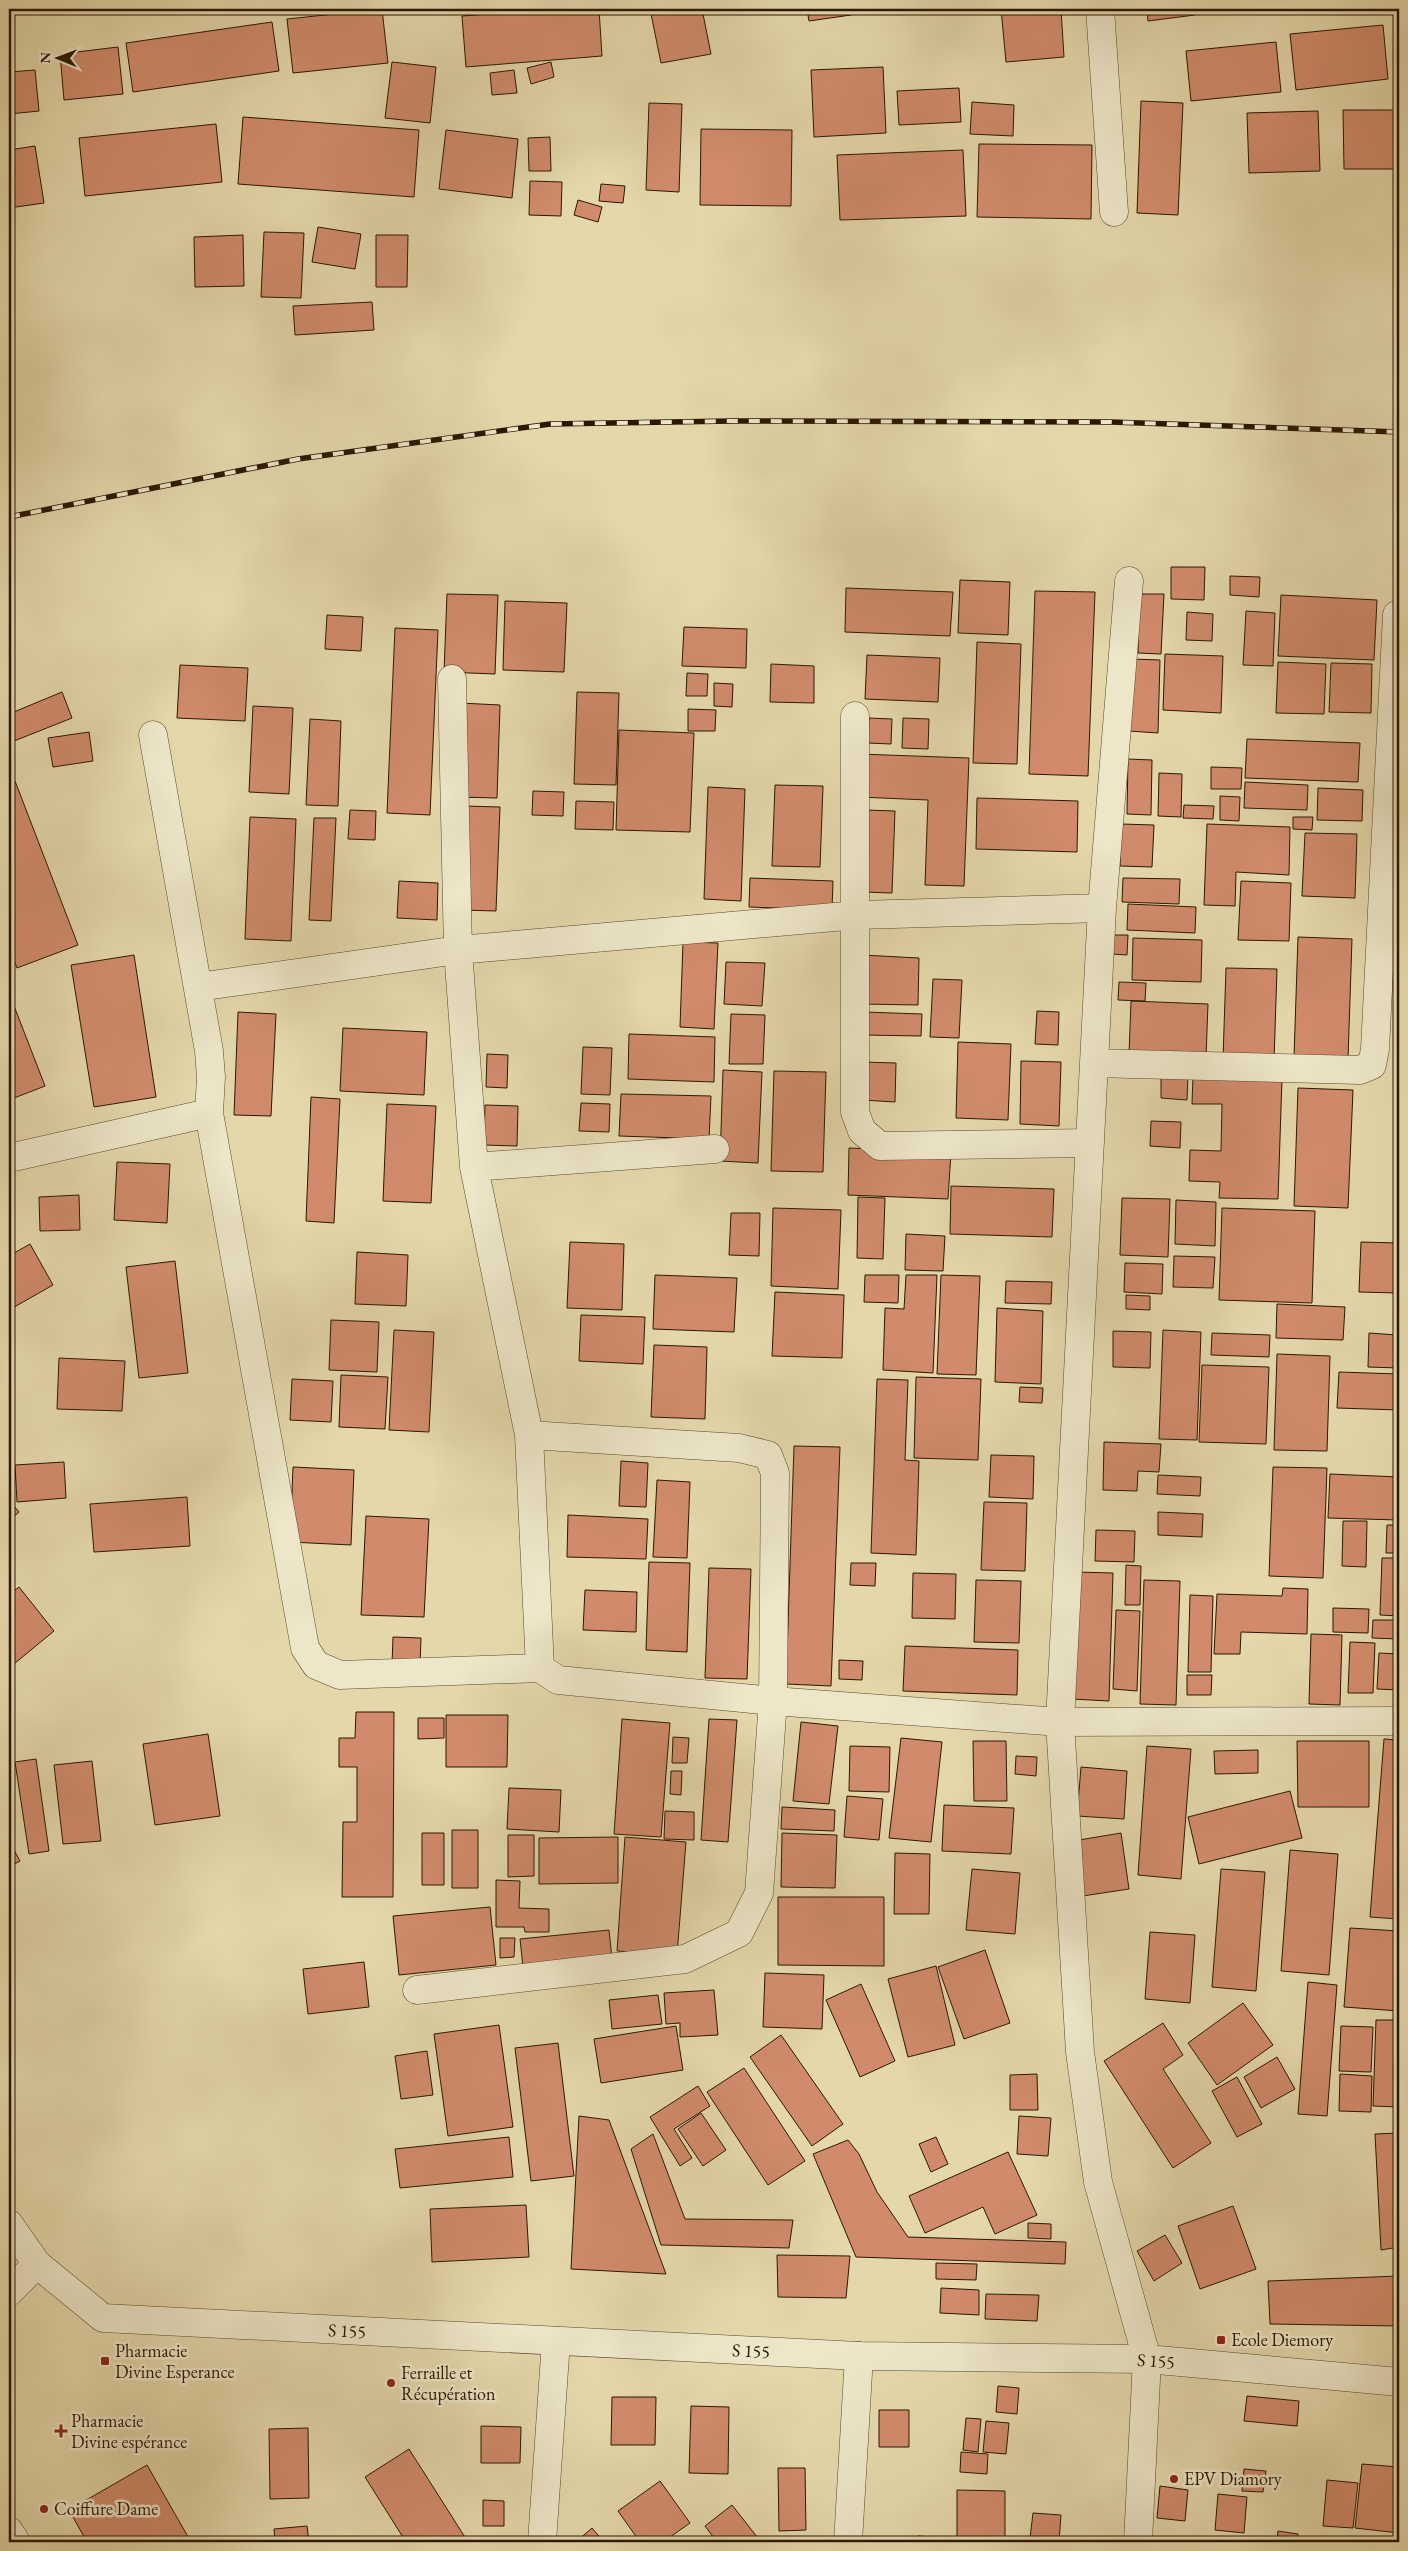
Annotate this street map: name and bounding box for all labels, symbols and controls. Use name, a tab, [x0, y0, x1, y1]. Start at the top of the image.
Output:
north arrow	[32, 32, 82, 82]
text: N	[36, 51, 54, 64]
street label: S 155	[328, 2318, 367, 2343]
place label: Ecole Diemory	[1231, 2328, 1333, 2351]
marker: Ecole Diemory	[1215, 2334, 1227, 2346]
street label: S 155	[732, 2338, 771, 2363]
place label: Pharmacie Divine Esperance	[115, 2339, 234, 2383]
street label: S 155	[1136, 2348, 1176, 2373]
marker: Pharmacie Divine Esperance	[99, 2355, 111, 2367]
place label: Ferraille et Récupération	[401, 2361, 496, 2405]
marker: Ferraille et Récupération	[385, 2377, 397, 2389]
place label: Pharmacie Divine espérance	[71, 2409, 187, 2453]
marker: Pharmacie Divine espérance	[55, 2425, 67, 2437]
place label: EPV Diamory	[1184, 2467, 1282, 2490]
marker: EPV Diamory	[1168, 2473, 1180, 2485]
place label: Coiffure Dame	[54, 2497, 158, 2520]
marker: Coiffure Dame	[38, 2503, 50, 2515]

